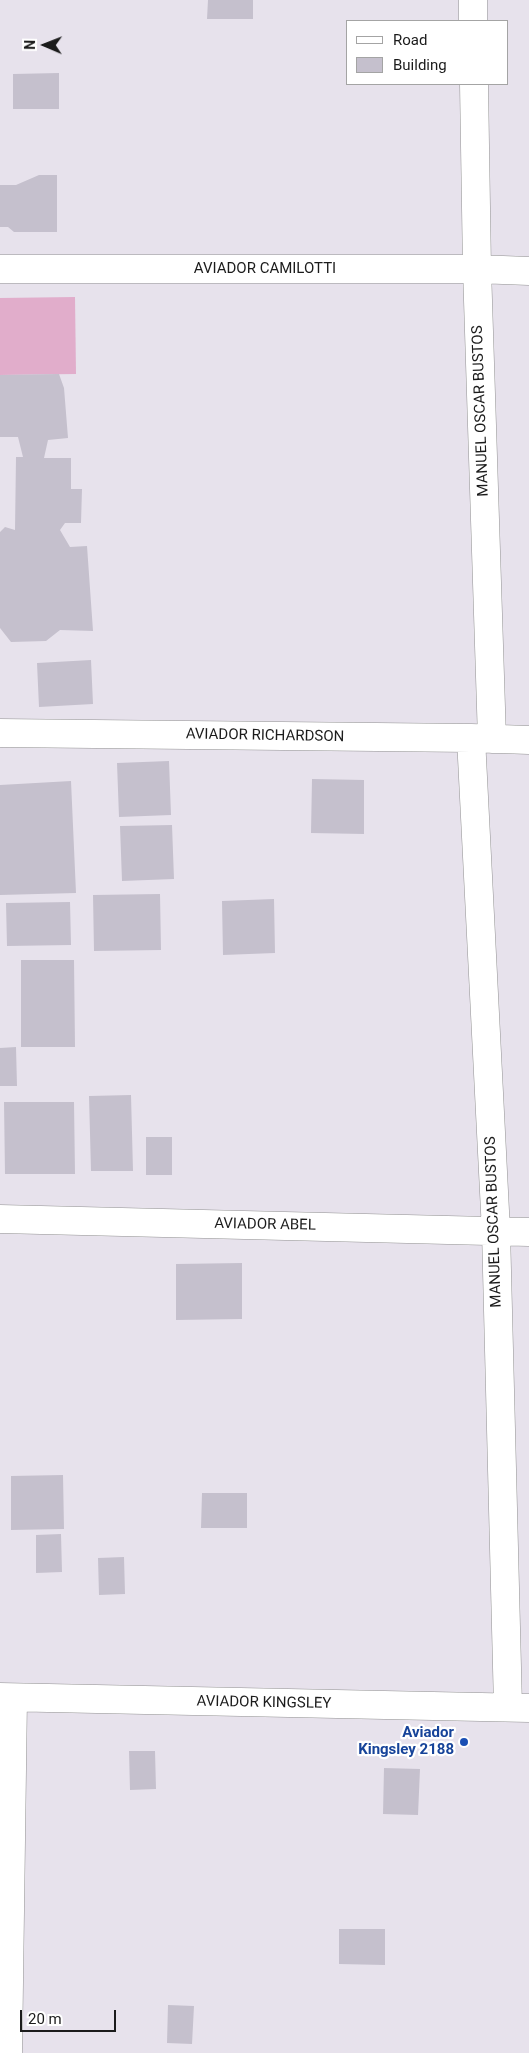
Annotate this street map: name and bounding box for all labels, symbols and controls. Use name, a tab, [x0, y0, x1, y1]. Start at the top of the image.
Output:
north arrow	[20, 20, 70, 70]
legend	[346, 20, 509, 85]
text: Road	[393, 31, 427, 49]
text: N	[22, 40, 38, 50]
text: Building	[393, 56, 447, 74]
street label: AVIADOR CAMILOTTI	[194, 260, 336, 278]
street label: MANUEL OSCAR BUSTOS	[469, 325, 493, 497]
street label: AVIADOR RICHARDSON	[186, 726, 344, 746]
street label: MANUEL OSCAR BUSTOS	[482, 1136, 506, 1308]
street label: AVIADOR ABEL	[214, 1215, 316, 1235]
street label: AVIADOR KINGSLEY	[196, 1693, 332, 1713]
place label: Aviador Kingsley 2188	[358, 1724, 454, 1759]
marker: Aviador Kingsley 2188	[458, 1736, 470, 1748]
scale bar	[22, 2000, 119, 2032]
text: 20 m	[28, 2010, 62, 2028]

